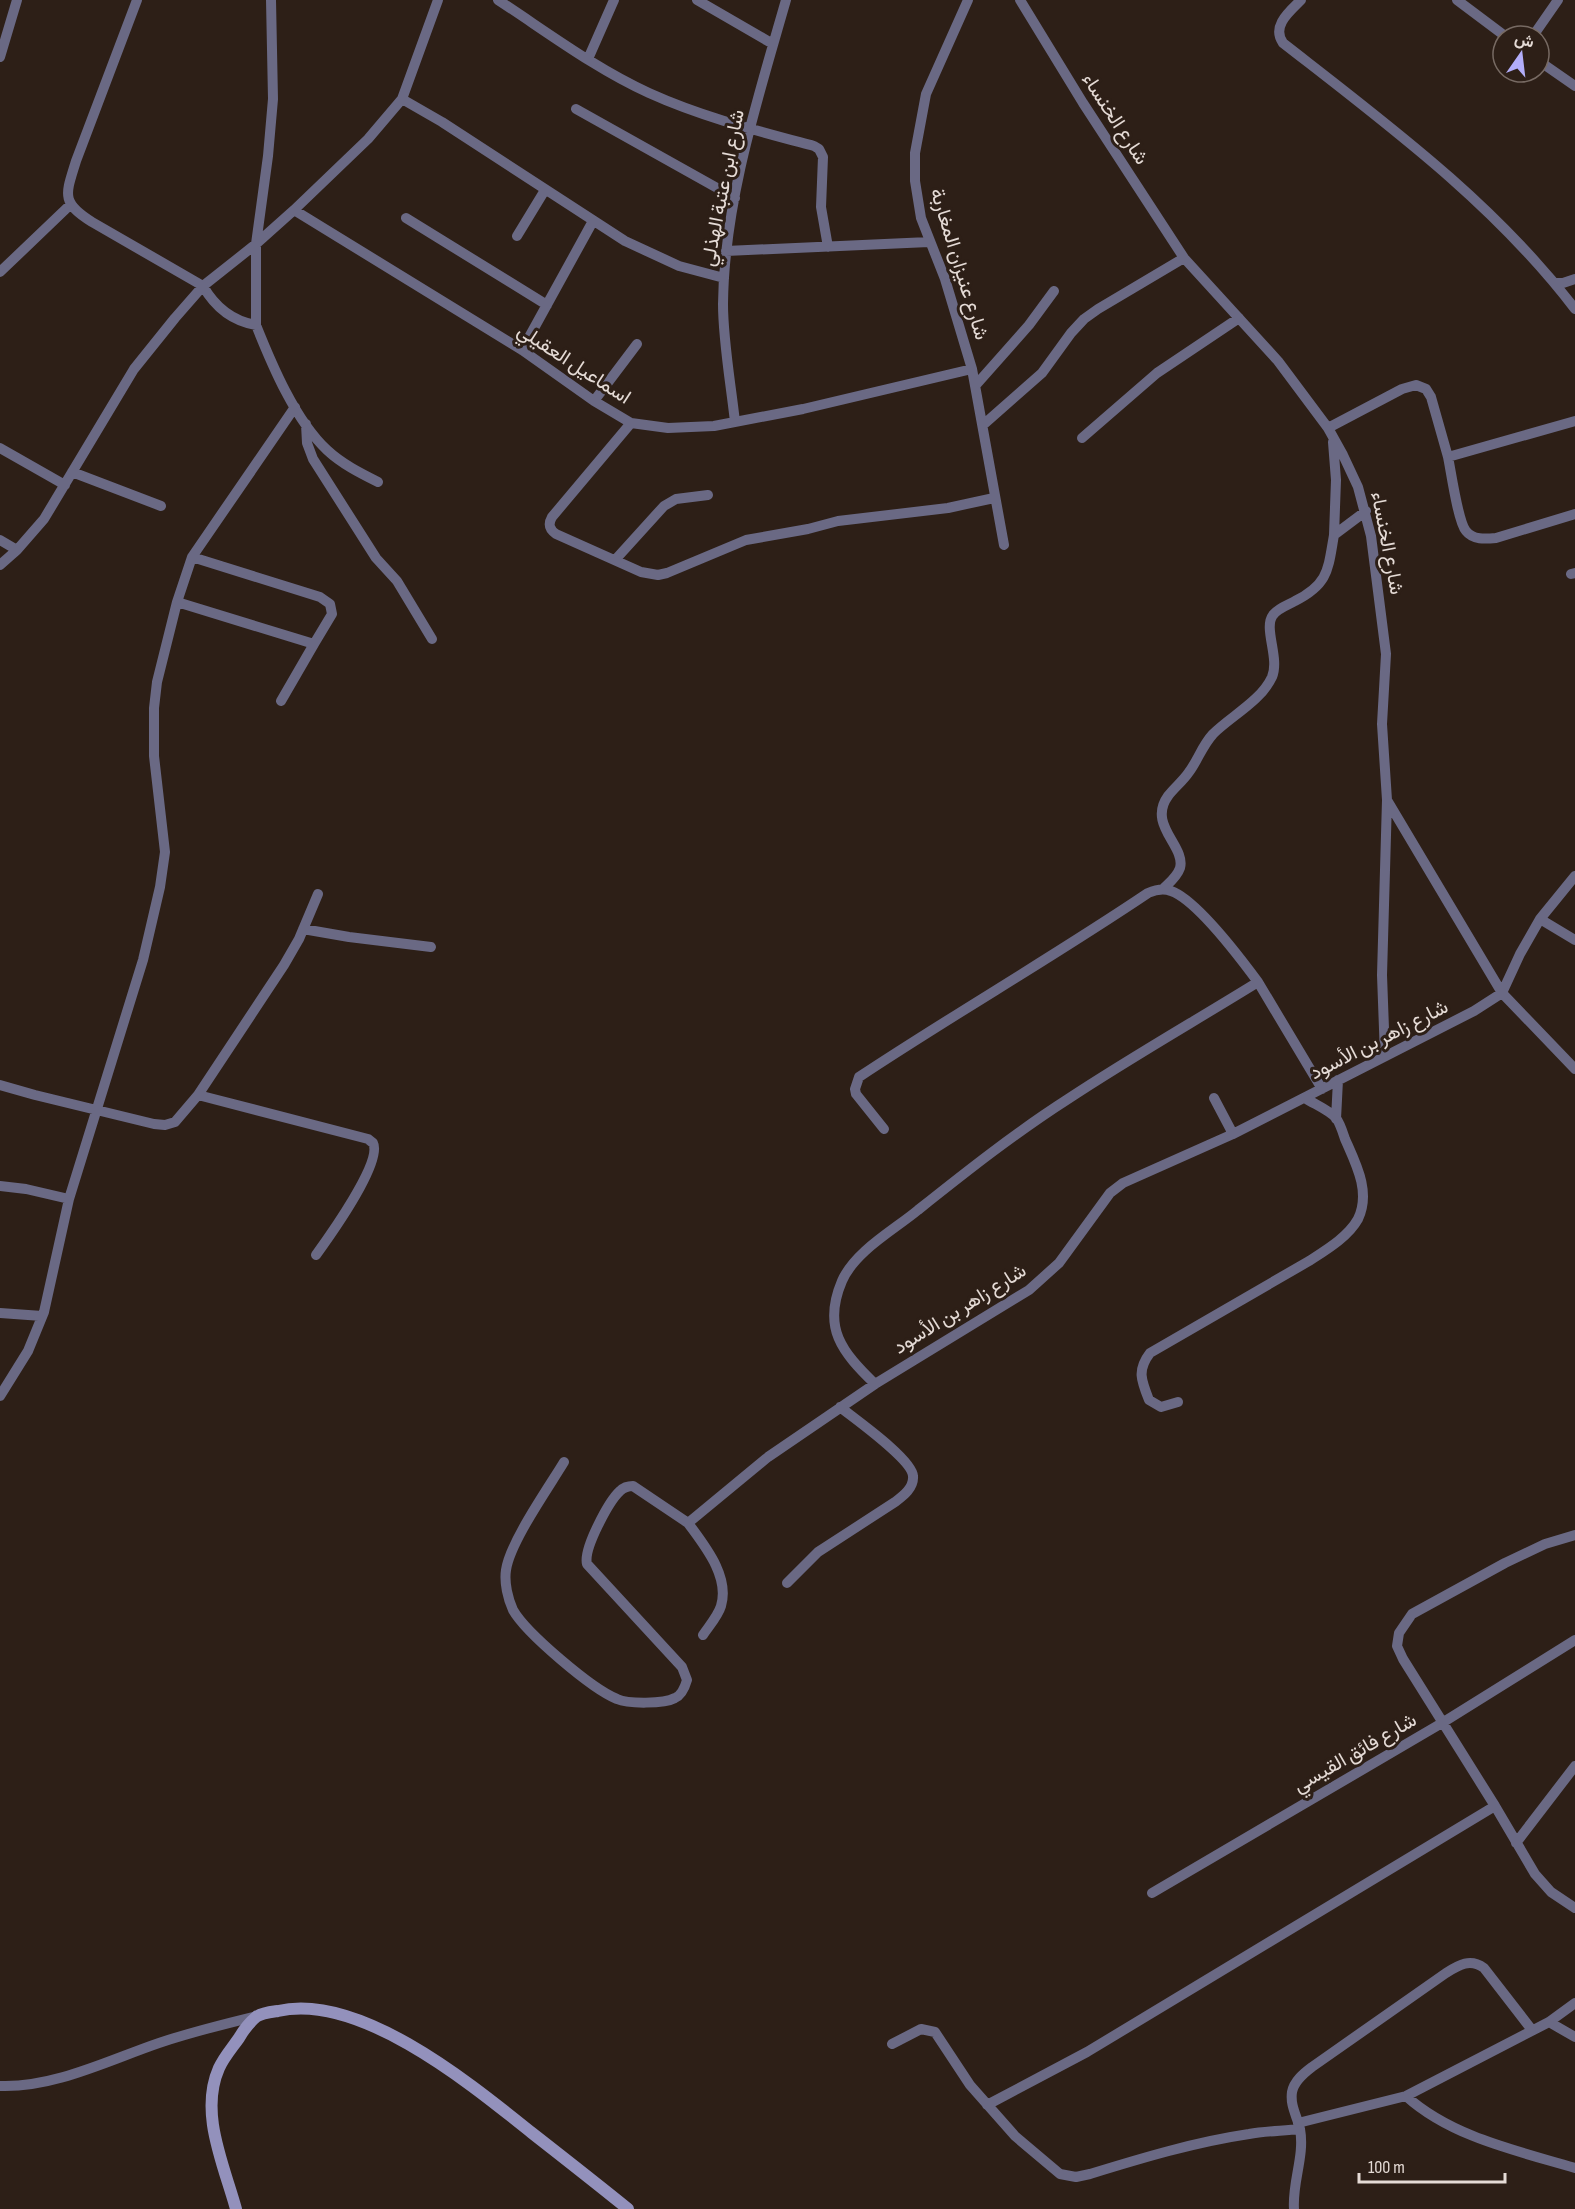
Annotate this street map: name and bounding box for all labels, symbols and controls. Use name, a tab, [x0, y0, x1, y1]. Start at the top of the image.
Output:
north arrow	[1491, 24, 1551, 84]
text: ش	[1513, 29, 1536, 52]
street label: شارع الخنساء	[1076, 69, 1153, 170]
street label: شارع ابن عتبة الهذلي	[696, 107, 754, 269]
street label: شارع عنيزان المغاربة	[924, 185, 993, 343]
street label: اسماعيل العقيلي	[511, 318, 635, 413]
street label: شارع الخنساء	[1364, 489, 1409, 597]
street label: شارع زاهر بن الأسود	[1306, 995, 1453, 1086]
street label: شارع زاهر بن الأسود	[889, 1259, 1031, 1360]
street label: شارع فائق القيسي	[1289, 1708, 1423, 1801]
scale bar	[1359, 2146, 1504, 2184]
text: 100 m	[1368, 2157, 1405, 2178]

